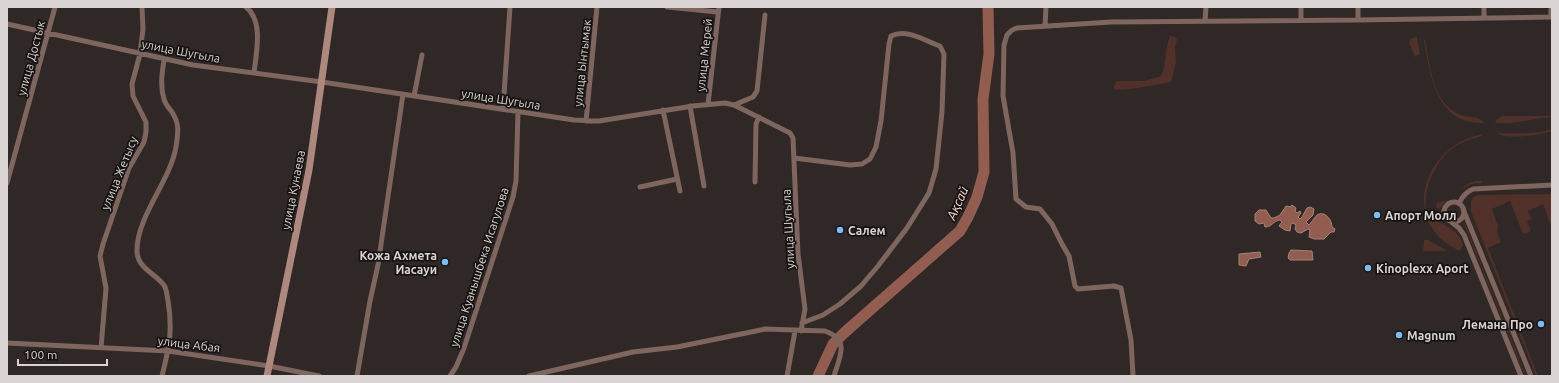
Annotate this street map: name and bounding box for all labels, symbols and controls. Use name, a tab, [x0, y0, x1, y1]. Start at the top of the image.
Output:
street label: улица Мерей	[694, 18, 714, 92]
street label: улица Достык	[15, 19, 47, 97]
street label: улица Ынтымак	[571, 19, 593, 107]
street label: улица Шугыла	[140, 37, 222, 65]
street label: улица Шугыла	[460, 86, 542, 112]
street label: улица Жетысу	[98, 134, 140, 212]
street label: улица Кунаева	[279, 149, 307, 231]
water label: Ақсай	[943, 184, 970, 223]
street label: улица Куанышбека Исагулова	[447, 186, 511, 348]
street label: улица Шугыла	[779, 189, 797, 269]
place label: Апорт Молл	[1385, 209, 1457, 222]
marker: Апорт Молл	[1372, 210, 1382, 220]
place label: Салем	[848, 224, 886, 237]
marker: Салем	[835, 225, 845, 235]
place label: Кожа Ахмета Иасауи	[359, 249, 437, 276]
marker: Кожа Ахмета Иасауи	[440, 257, 450, 267]
place label: Kinoplexx Aport	[1376, 262, 1469, 275]
marker: Kinoplexx Aport	[1363, 263, 1373, 273]
place label: Лемана Про	[1462, 318, 1533, 331]
marker: Лемана Про	[1536, 319, 1546, 329]
place label: Magnum	[1407, 329, 1456, 342]
marker: Magnum	[1394, 330, 1404, 340]
street label: улица Абая	[157, 334, 221, 354]
scale bar	[18, 341, 107, 367]
text: 100 m	[24, 348, 57, 361]

